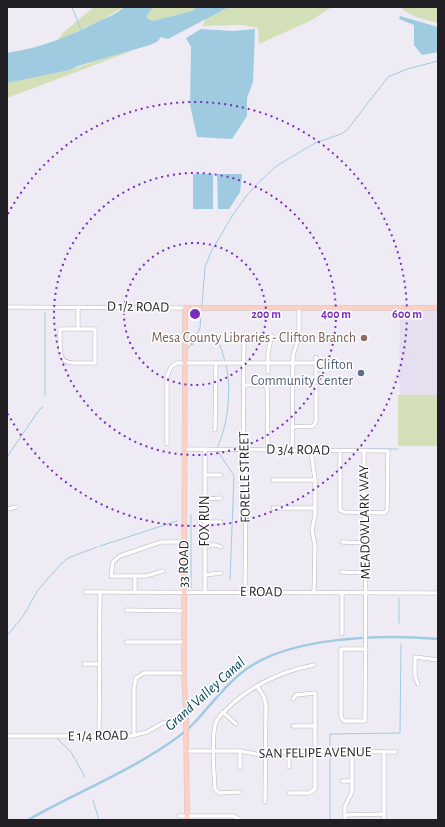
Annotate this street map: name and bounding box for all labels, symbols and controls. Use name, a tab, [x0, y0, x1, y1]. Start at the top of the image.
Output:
street label: D 1/2 ROAD	[107, 299, 169, 315]
centre of rings	[188, 307, 202, 321]
text: 200 m	[251, 308, 281, 320]
text: 400 m	[321, 308, 351, 320]
text: 600 m	[392, 308, 422, 320]
place label: Mesa County Libraries - Clifton Branch	[152, 331, 356, 345]
marker: Mesa County Libraries - Clifton Branch	[359, 333, 369, 343]
place label: Clifton Community Center	[251, 358, 353, 388]
marker: Clifton Community Center	[356, 368, 366, 378]
street label: FORELLE STREET	[237, 431, 253, 523]
street label: D 3/4 ROAD	[266, 442, 330, 458]
street label: MEADOWLARK WAY	[357, 464, 373, 579]
street label: FOX RUN	[198, 495, 212, 547]
street label: 33 ROAD	[177, 540, 191, 588]
street label: E ROAD	[240, 585, 282, 599]
water label: Grand Valley Canal	[162, 654, 248, 734]
street label: E 1/4 ROAD	[68, 728, 128, 744]
street label: SAN FELIPE AVENUE	[258, 745, 372, 761]

